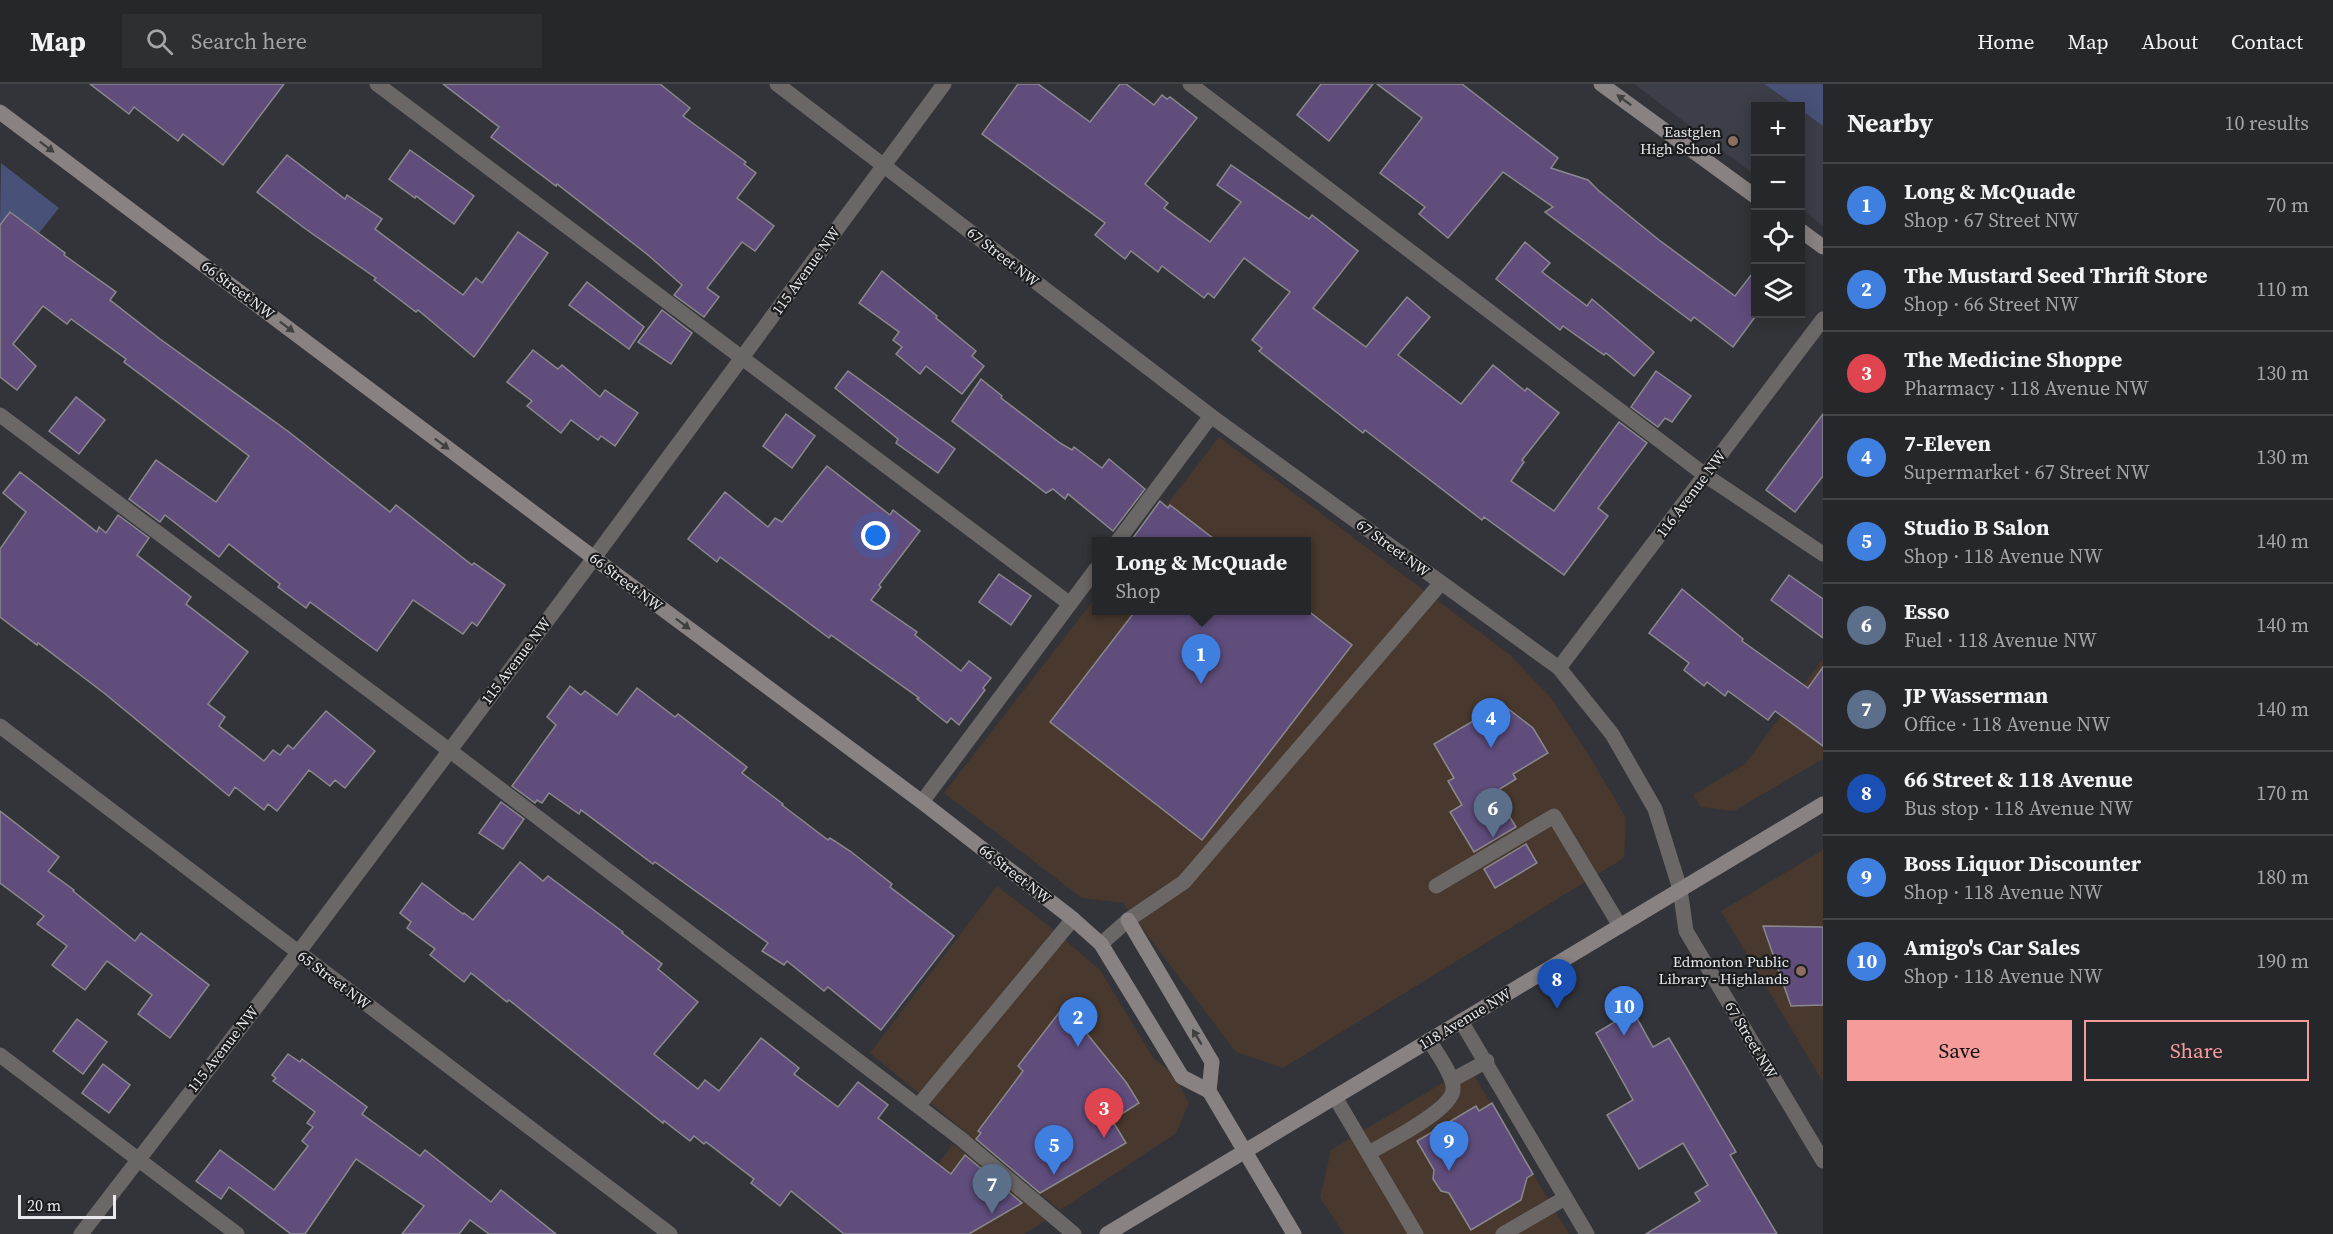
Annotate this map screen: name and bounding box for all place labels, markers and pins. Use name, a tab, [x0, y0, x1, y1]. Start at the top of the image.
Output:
place label: Eastglen High School	[1640, 121, 1722, 159]
marker: Eastglen High School	[1726, 134, 1740, 148]
pin: 1	[1182, 634, 1220, 684]
pin: 4	[1472, 698, 1510, 748]
pin: 6	[1474, 788, 1512, 838]
place label: Edmonton Public Library - Highlands	[1658, 951, 1789, 989]
pin: 8	[1538, 960, 1576, 1009]
marker: Edmonton Public Library - Highlands	[1794, 964, 1808, 978]
pin: 10	[1604, 986, 1644, 1036]
pin: 2	[1058, 998, 1098, 1047]
pin: 3	[1084, 1088, 1124, 1138]
pin: 9	[1430, 1122, 1468, 1171]
pin: 5	[1034, 1126, 1074, 1175]
pin: 7	[972, 1164, 1012, 1214]

